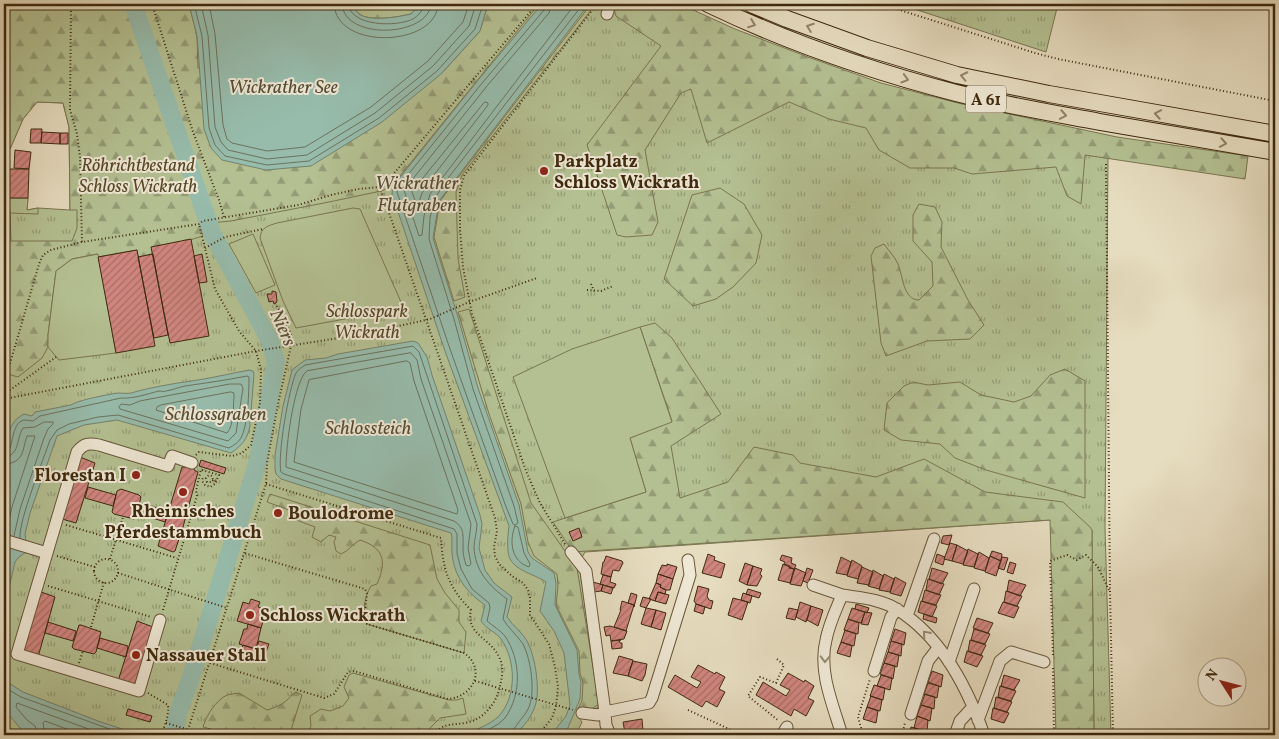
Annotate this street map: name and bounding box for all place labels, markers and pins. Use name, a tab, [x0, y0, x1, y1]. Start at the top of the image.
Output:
place label: Parkplatz Schloss Wickrath	[554, 150, 700, 196]
marker: Parkplatz Schloss Wickrath	[538, 165, 550, 177]
place label: Florestan I	[34, 464, 126, 489]
marker: Florestan I	[130, 469, 142, 481]
marker: Rheinisches Pferdestammbuch	[177, 486, 189, 498]
place label: Rheinisches Pferdestammbuch	[104, 500, 262, 546]
place label: Boulodrome	[288, 502, 394, 527]
marker: Boulodrome	[272, 507, 284, 519]
place label: Schloss Wickrath	[260, 604, 406, 629]
marker: Schloss Wickrath	[244, 609, 256, 621]
place label: Nassauer Stall	[146, 644, 266, 669]
marker: Nassauer Stall	[130, 649, 142, 661]

